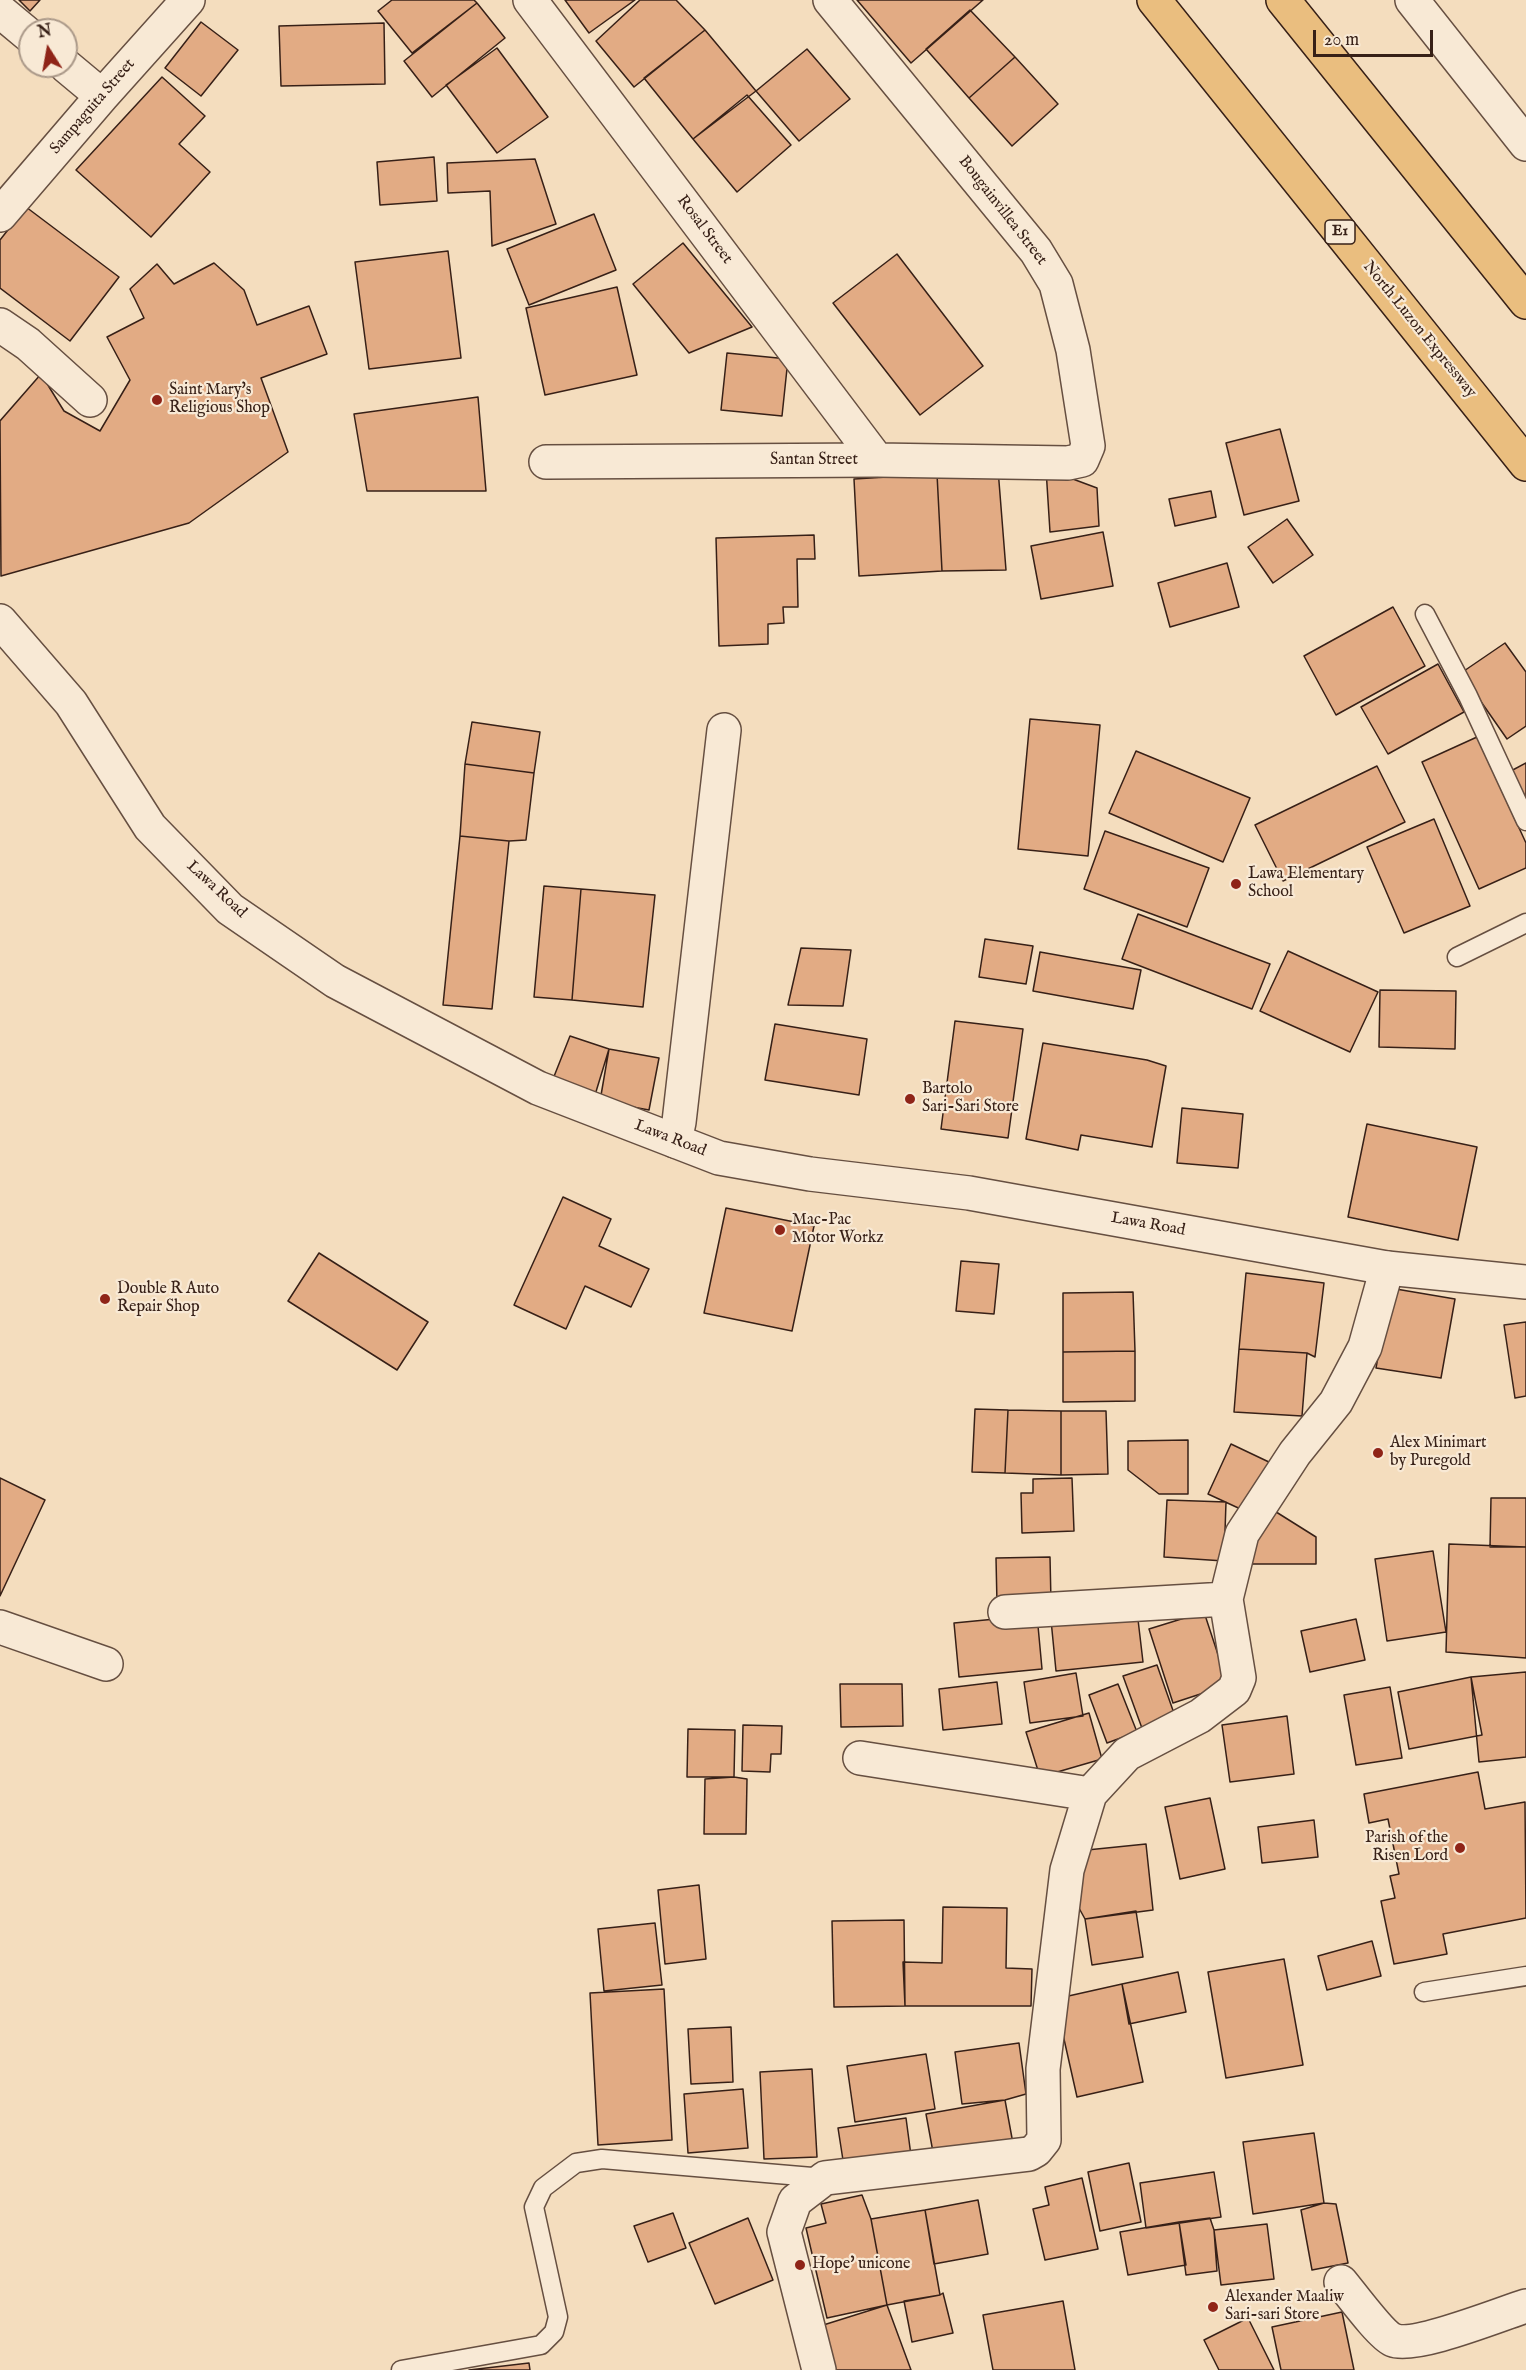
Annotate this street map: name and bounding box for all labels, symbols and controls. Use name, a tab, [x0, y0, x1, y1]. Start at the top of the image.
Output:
north arrow	[18, 18, 78, 78]
scale bar	[1316, 18, 1436, 56]
text: N	[36, 21, 54, 43]
text: 20 m	[1324, 29, 1359, 52]
street label: Sampaguita Street	[46, 55, 140, 159]
street label: Bougainvillea Street	[953, 153, 1051, 269]
street label: Rosal Street	[672, 192, 736, 268]
road number: E1	[1325, 220, 1355, 244]
street label: North Luzon Expressway	[1358, 258, 1480, 402]
place label: Saint Mary's Religious Shop	[169, 381, 270, 419]
marker: Saint Mary's Religious Shop	[150, 393, 164, 407]
street label: Santan Street	[770, 451, 858, 471]
street label: Lawa Road	[182, 857, 250, 923]
place label: Lawa Elementary School	[1248, 865, 1364, 903]
marker: Lawa Elementary School	[1229, 877, 1243, 891]
place label: Bartolo Sari-Sari Store	[922, 1080, 1019, 1118]
marker: Bartolo Sari-Sari Store	[903, 1092, 917, 1106]
street label: Lawa Road	[631, 1117, 709, 1161]
street label: Lawa Road	[1109, 1209, 1187, 1241]
place label: Mac-Pac Motor Workz	[792, 1211, 884, 1249]
marker: Mac-Pac Motor Workz	[773, 1223, 787, 1237]
place label: Double R Auto Repair Shop	[117, 1280, 219, 1318]
marker: Double R Auto Repair Shop	[98, 1292, 112, 1306]
place label: Alex Minimart by Puregold	[1390, 1434, 1487, 1472]
marker: Alex Minimart by Puregold	[1371, 1446, 1385, 1460]
place label: Parish of the Risen Lord	[1365, 1829, 1448, 1867]
marker: Parish of the Risen Lord	[1453, 1841, 1467, 1855]
place label: Hope' unicone	[812, 2255, 910, 2275]
marker: Hope' unicone	[793, 2258, 807, 2272]
place label: Alexander Maaliw Sari-sari Store	[1225, 2288, 1344, 2326]
marker: Alexander Maaliw Sari-sari Store	[1206, 2300, 1220, 2314]

